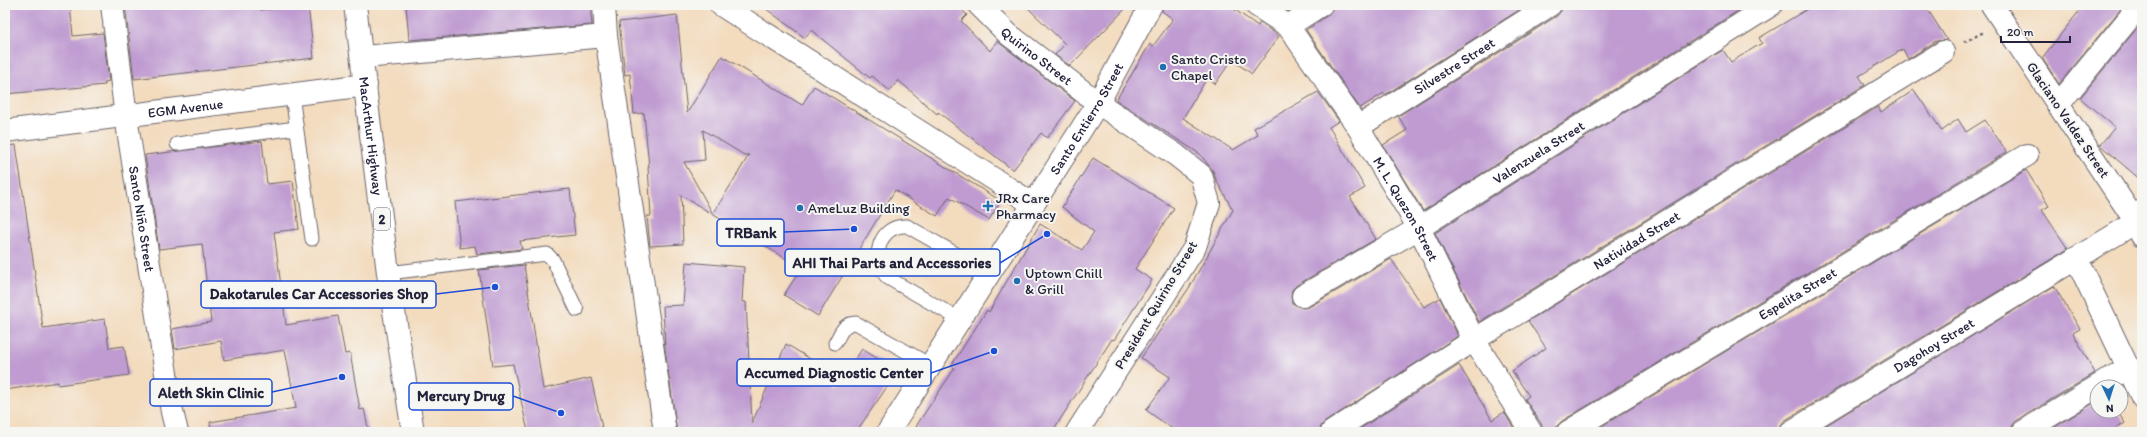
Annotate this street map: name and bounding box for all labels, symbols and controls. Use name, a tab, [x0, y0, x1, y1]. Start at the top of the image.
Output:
scale bar	[2001, 18, 2070, 44]
street label: Quirino Street	[997, 23, 1076, 89]
text: 20 m	[2007, 25, 2034, 39]
street label: Silvestre Street	[1411, 34, 1498, 98]
place label: Santo Cristo Chapel	[1171, 51, 1246, 84]
street label: Glaciano Valdez Street	[2023, 59, 2113, 181]
street label: Santo Entierro Street	[1046, 60, 1127, 178]
marker: Santo Cristo Chapel	[1158, 62, 1168, 72]
street label: MacArthur Highway	[355, 76, 387, 197]
street label: EGM Avenue	[147, 95, 225, 121]
street label: Valenzuela Street	[1489, 117, 1588, 188]
street label: M. L. Quezon Street	[1369, 154, 1442, 264]
street label: Santo Niño Street	[125, 165, 159, 273]
place label: JRx Care Pharmacy	[996, 190, 1056, 223]
place label: AmeLuz Building	[808, 200, 911, 217]
marker: JRx Care Pharmacy	[983, 201, 993, 211]
marker: AmeLuz Building	[795, 203, 805, 213]
street label: Natividad Street	[1590, 207, 1683, 273]
road number: 2	[374, 208, 390, 230]
callout: TRBank	[717, 219, 784, 246]
text: TRBank	[724, 224, 777, 242]
street label: President Quirino Street	[1111, 238, 1201, 372]
callout: AHI Thai Parts and Accessories	[785, 249, 1000, 276]
text: AHI Thai Parts and Accessories	[791, 254, 992, 272]
street label: Espelita Street	[1755, 263, 1840, 324]
place label: Uptown Chill & Grill	[1025, 265, 1102, 298]
marker: Uptown Chill & Grill	[1012, 276, 1022, 286]
callout: Dakotarules Car Accessories Shop	[201, 281, 436, 308]
text: Dakotarules Car Accessories Shop	[210, 285, 429, 304]
street label: Dagohoy Street	[1890, 314, 1977, 376]
callout: Accumed Diagnostic Center	[737, 359, 931, 386]
text: Accumed Diagnostic Center	[744, 364, 925, 383]
callout: Aleth Skin Clinic	[150, 379, 272, 406]
north arrow	[2089, 379, 2129, 419]
callout: Mercury Drug	[409, 383, 513, 410]
text: Aleth Skin Clinic	[157, 384, 264, 402]
text: Mercury Drug	[417, 387, 505, 406]
text: N	[2105, 402, 2114, 415]

